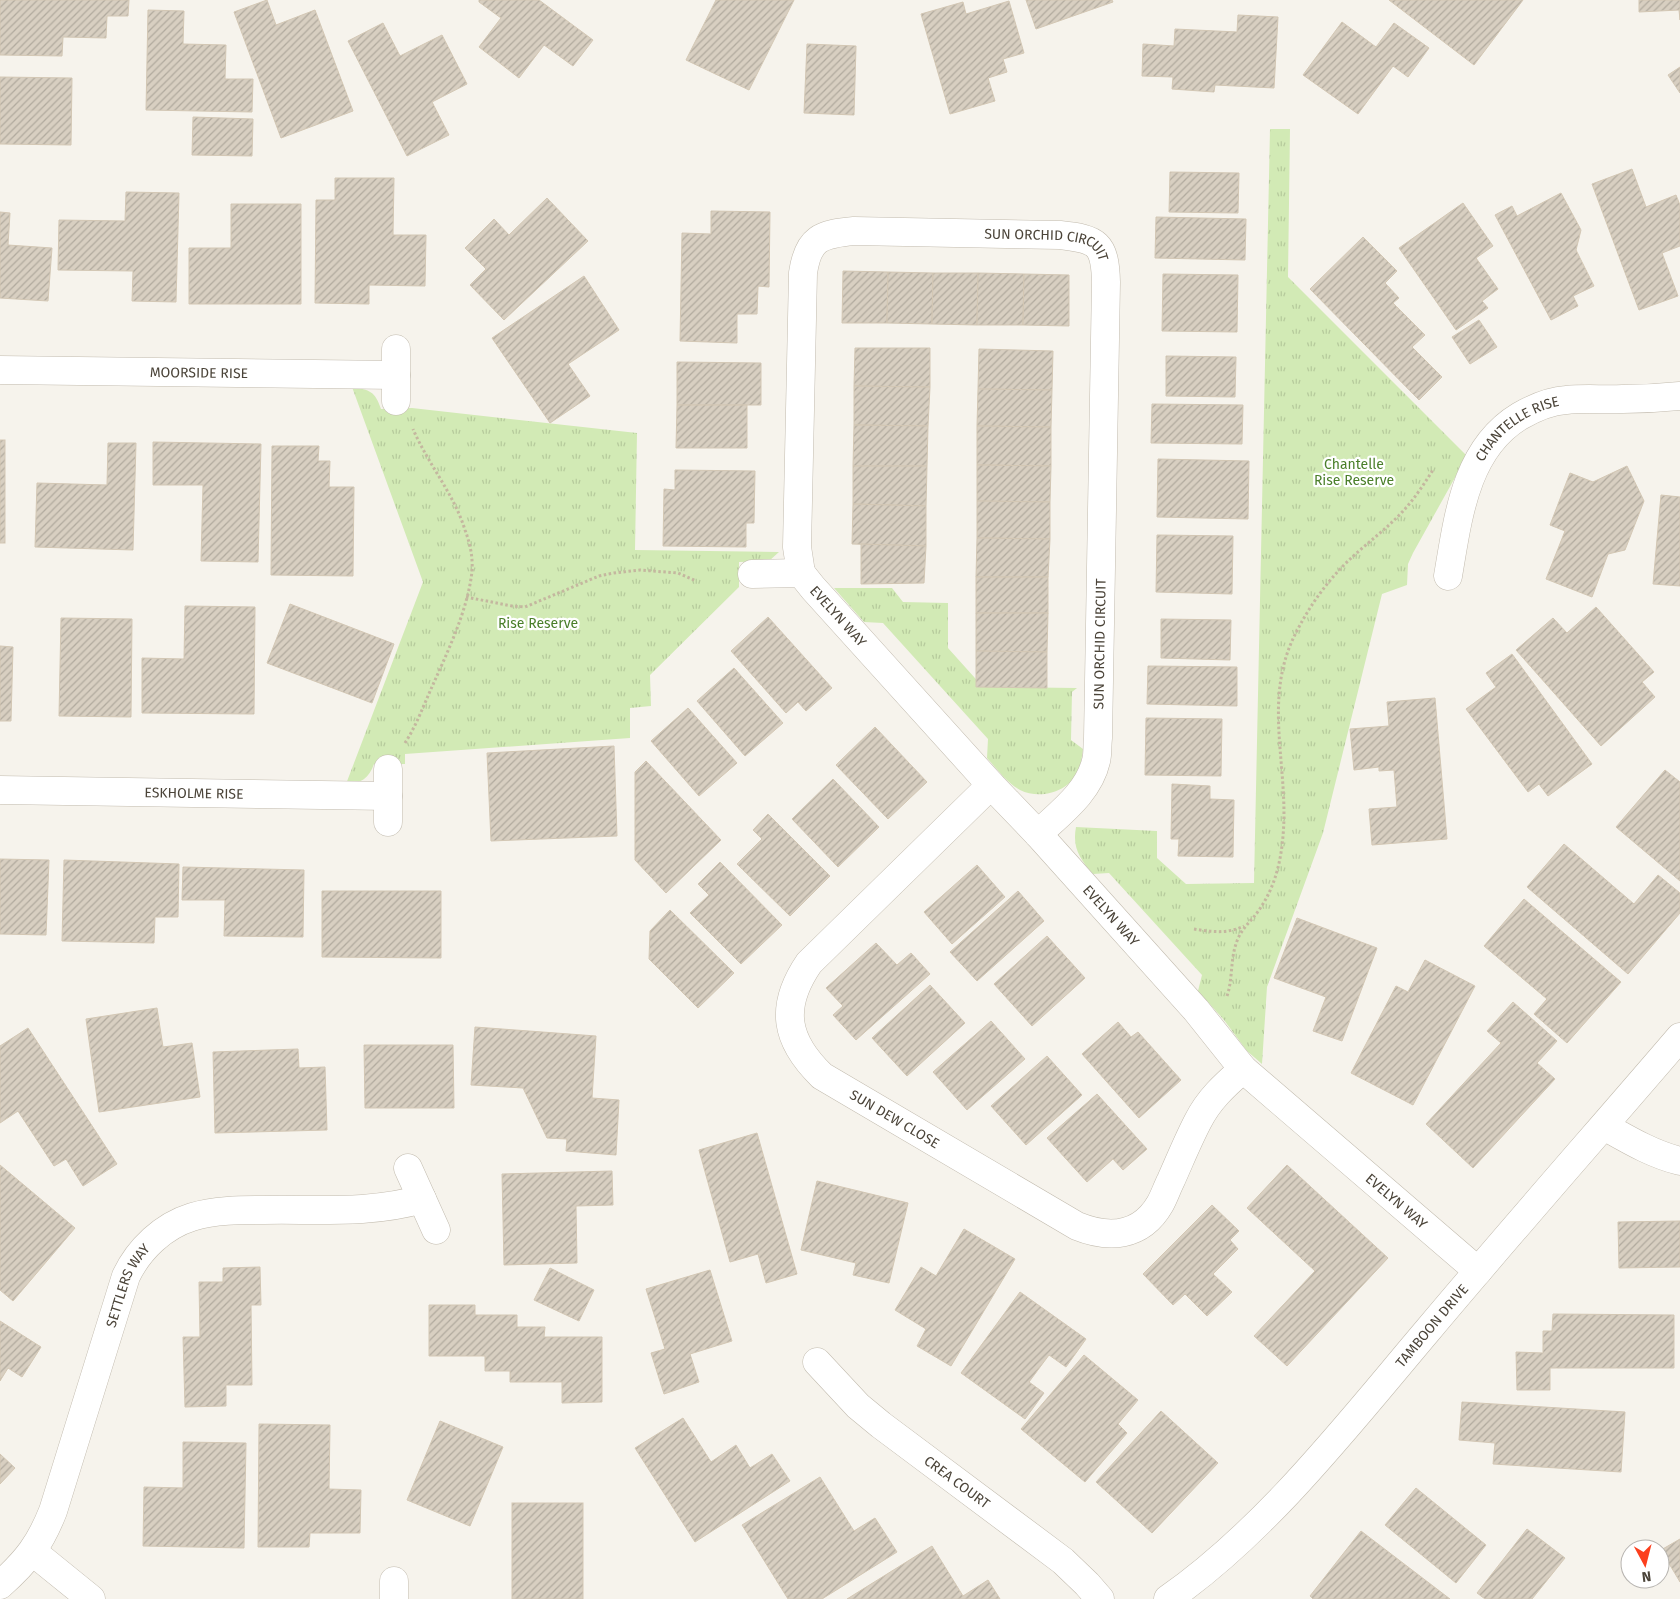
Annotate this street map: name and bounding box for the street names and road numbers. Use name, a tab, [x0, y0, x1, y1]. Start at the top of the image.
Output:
street label: SUN ORCHID CIRCUIT	[984, 225, 1112, 263]
street label: MOORSIDE RISE	[150, 363, 248, 382]
street label: CHANTELLE RISE	[1471, 392, 1560, 464]
street label: SUN ORCHID CIRCUIT	[1090, 578, 1110, 710]
street label: EVELYN WAY	[807, 582, 870, 650]
street label: ESKHOLME RISE	[144, 784, 244, 802]
street label: EVELYN WAY	[1079, 881, 1143, 950]
street label: SUN DEW CLOSE	[847, 1086, 943, 1152]
street label: EVELYN WAY	[1362, 1170, 1431, 1232]
street label: SETTLERS WAY	[102, 1240, 154, 1330]
street label: TAMBOON DRIVE	[1392, 1280, 1472, 1371]
street label: CREA COURT	[921, 1452, 994, 1512]

